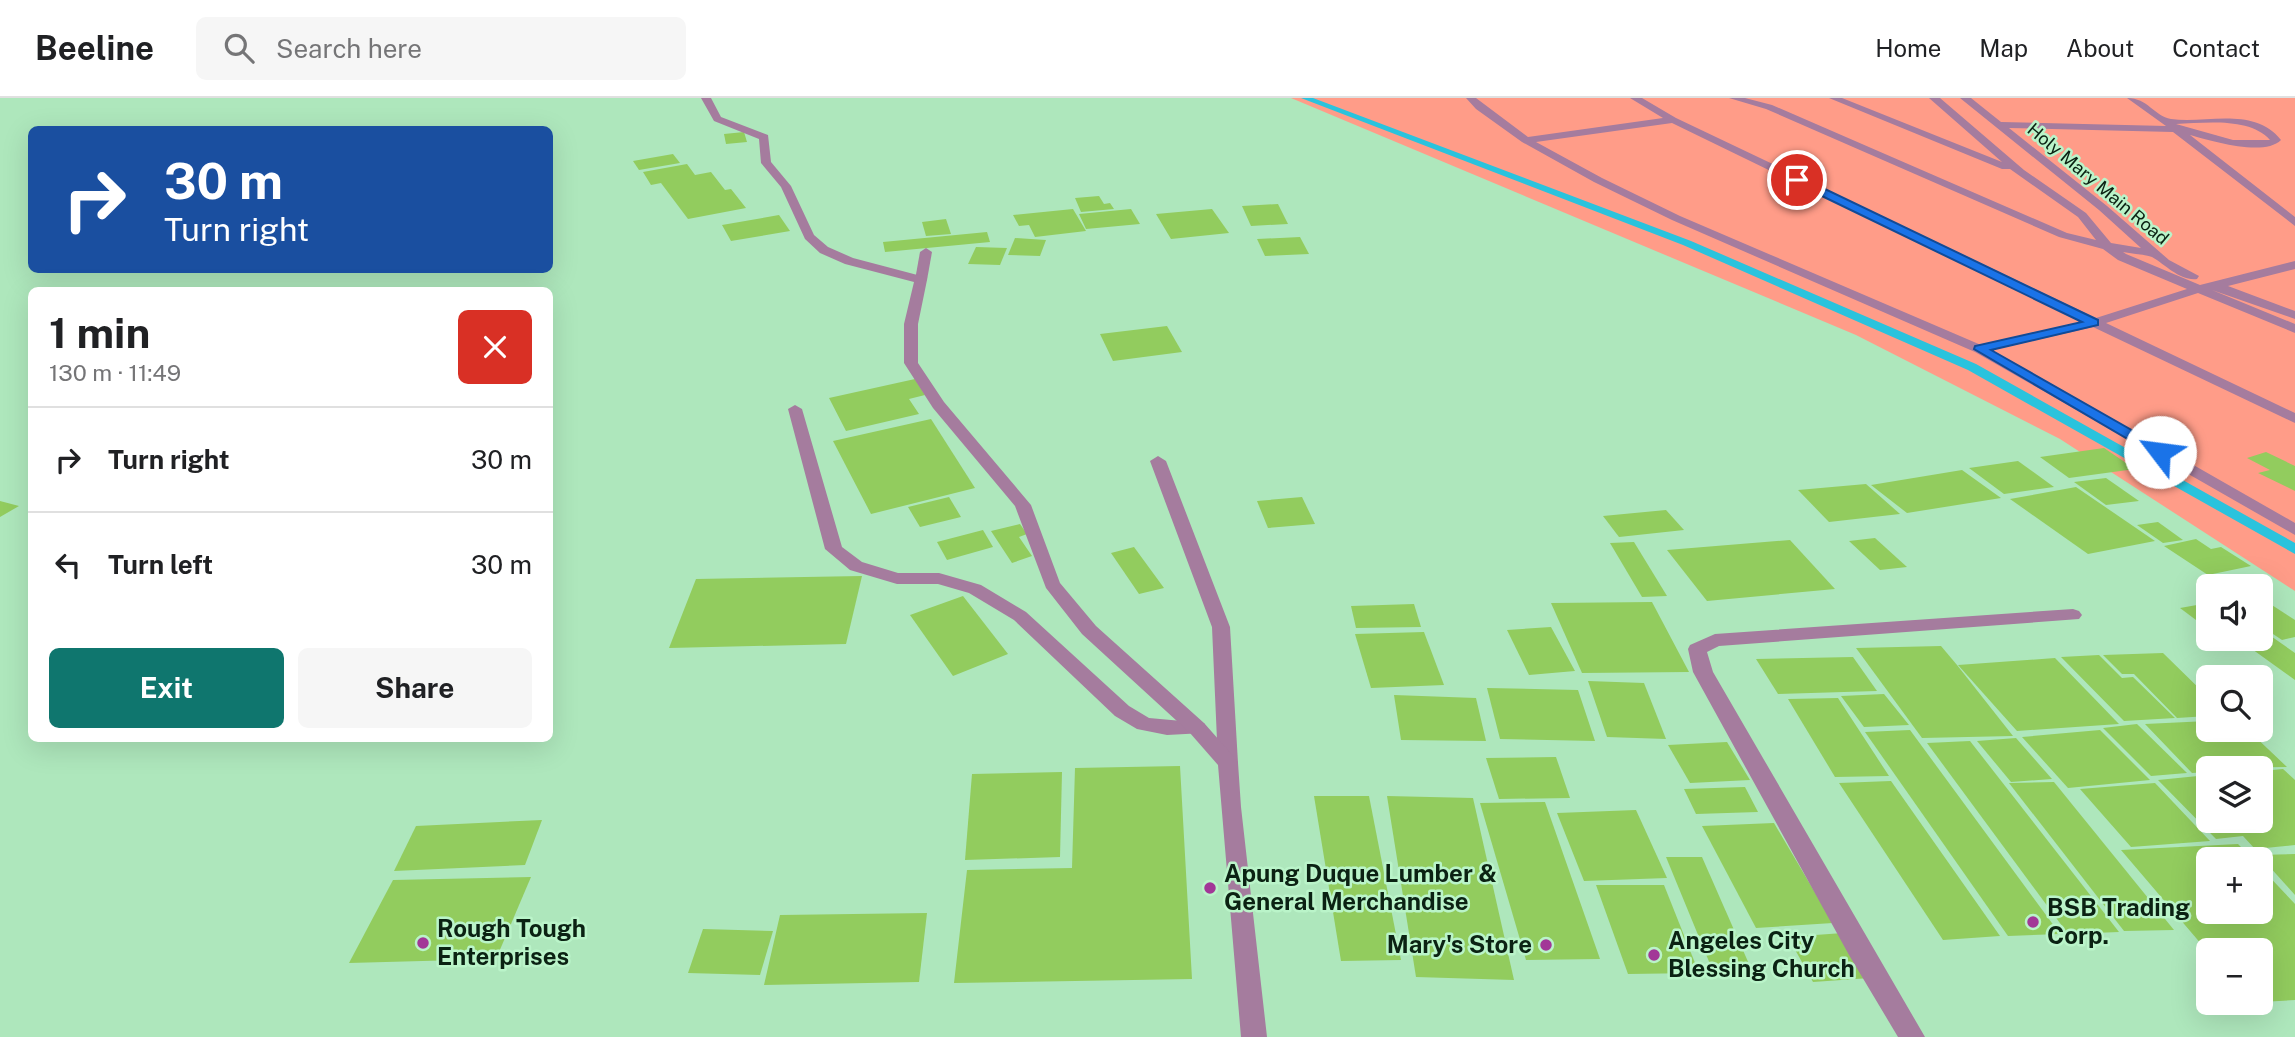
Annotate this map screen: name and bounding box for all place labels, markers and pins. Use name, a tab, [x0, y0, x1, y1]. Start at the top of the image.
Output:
pin	[1767, 150, 1827, 210]
place label: Apung Duque Lumber & General Merchandise	[1224, 859, 1497, 915]
marker: Apung Duque Lumber & General Merchandise	[1202, 880, 1218, 896]
place label: BSB Trading Corp.	[2047, 893, 2190, 949]
place label: Rough Tough Enterprises	[437, 914, 586, 970]
marker: BSB Trading Corp.	[2025, 914, 2041, 930]
place label: Angeles City Blessing Church	[1668, 926, 1855, 982]
place label: Mary's Store	[1387, 930, 1532, 958]
marker: Rough Tough Enterprises	[415, 935, 431, 951]
marker: Mary's Store	[1538, 937, 1554, 953]
marker: Angeles City Blessing Church	[1646, 947, 1662, 963]

